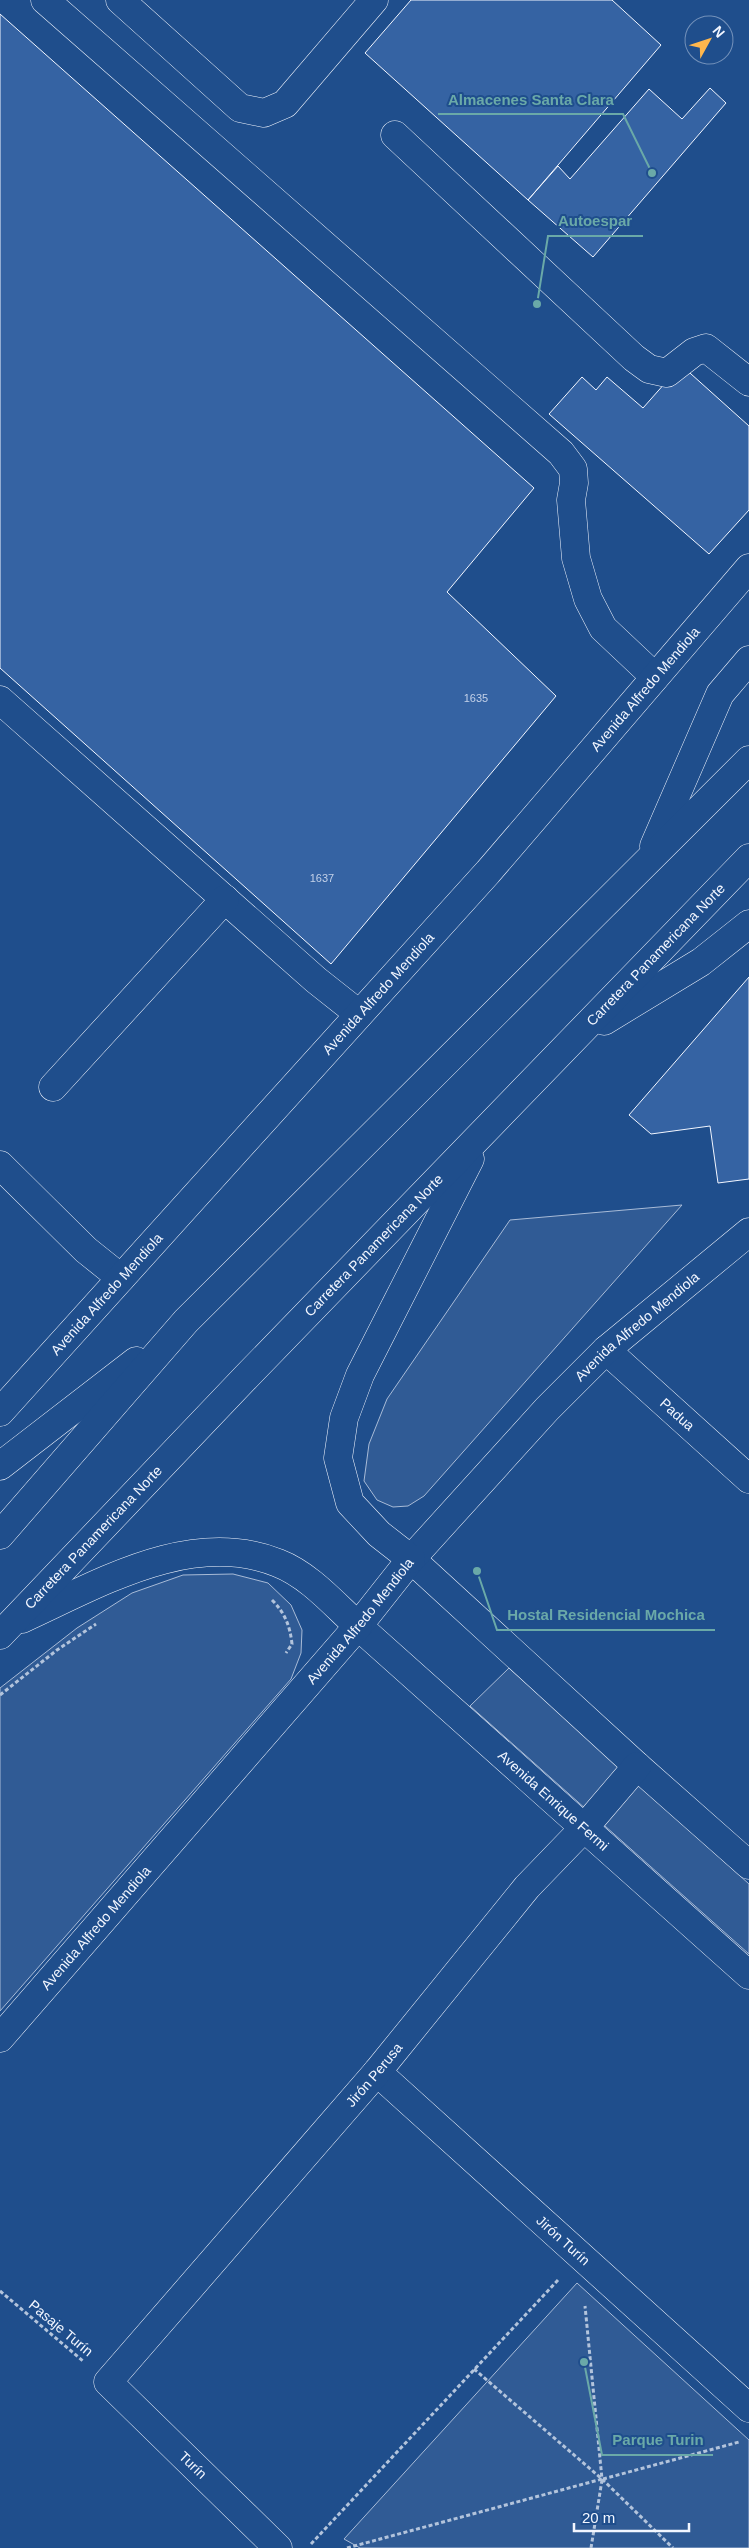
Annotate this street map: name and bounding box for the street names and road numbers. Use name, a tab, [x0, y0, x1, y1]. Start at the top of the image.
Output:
street label: Avenida Alfredo Mendiola	[587, 623, 703, 754]
street label: Carretera Panamericana Norte	[583, 880, 728, 1029]
street label: Avenida Alfredo Mendiola	[319, 929, 437, 1058]
street label: Carretera Panamericana Norte	[301, 1171, 446, 1320]
street label: Avenida Alfredo Mendiola	[47, 1230, 166, 1358]
street label: Avenida Alfredo Mendiola	[572, 1268, 702, 1384]
street label: Padua	[657, 1395, 698, 1434]
street label: Carretera Panamericana Norte	[21, 1462, 165, 1612]
street label: Avenida Alfredo Mendiola	[303, 1555, 417, 1687]
street label: Avenida Enrique Fermi	[495, 1747, 612, 1854]
street label: Avenida Alfredo Mendiola	[38, 1862, 154, 1993]
street label: Jirón Perusa	[343, 2039, 406, 2110]
street label: Jirón Turín	[533, 2212, 593, 2268]
street label: Pasaje Turín	[26, 2297, 96, 2359]
street label: Turín	[176, 2448, 210, 2482]

